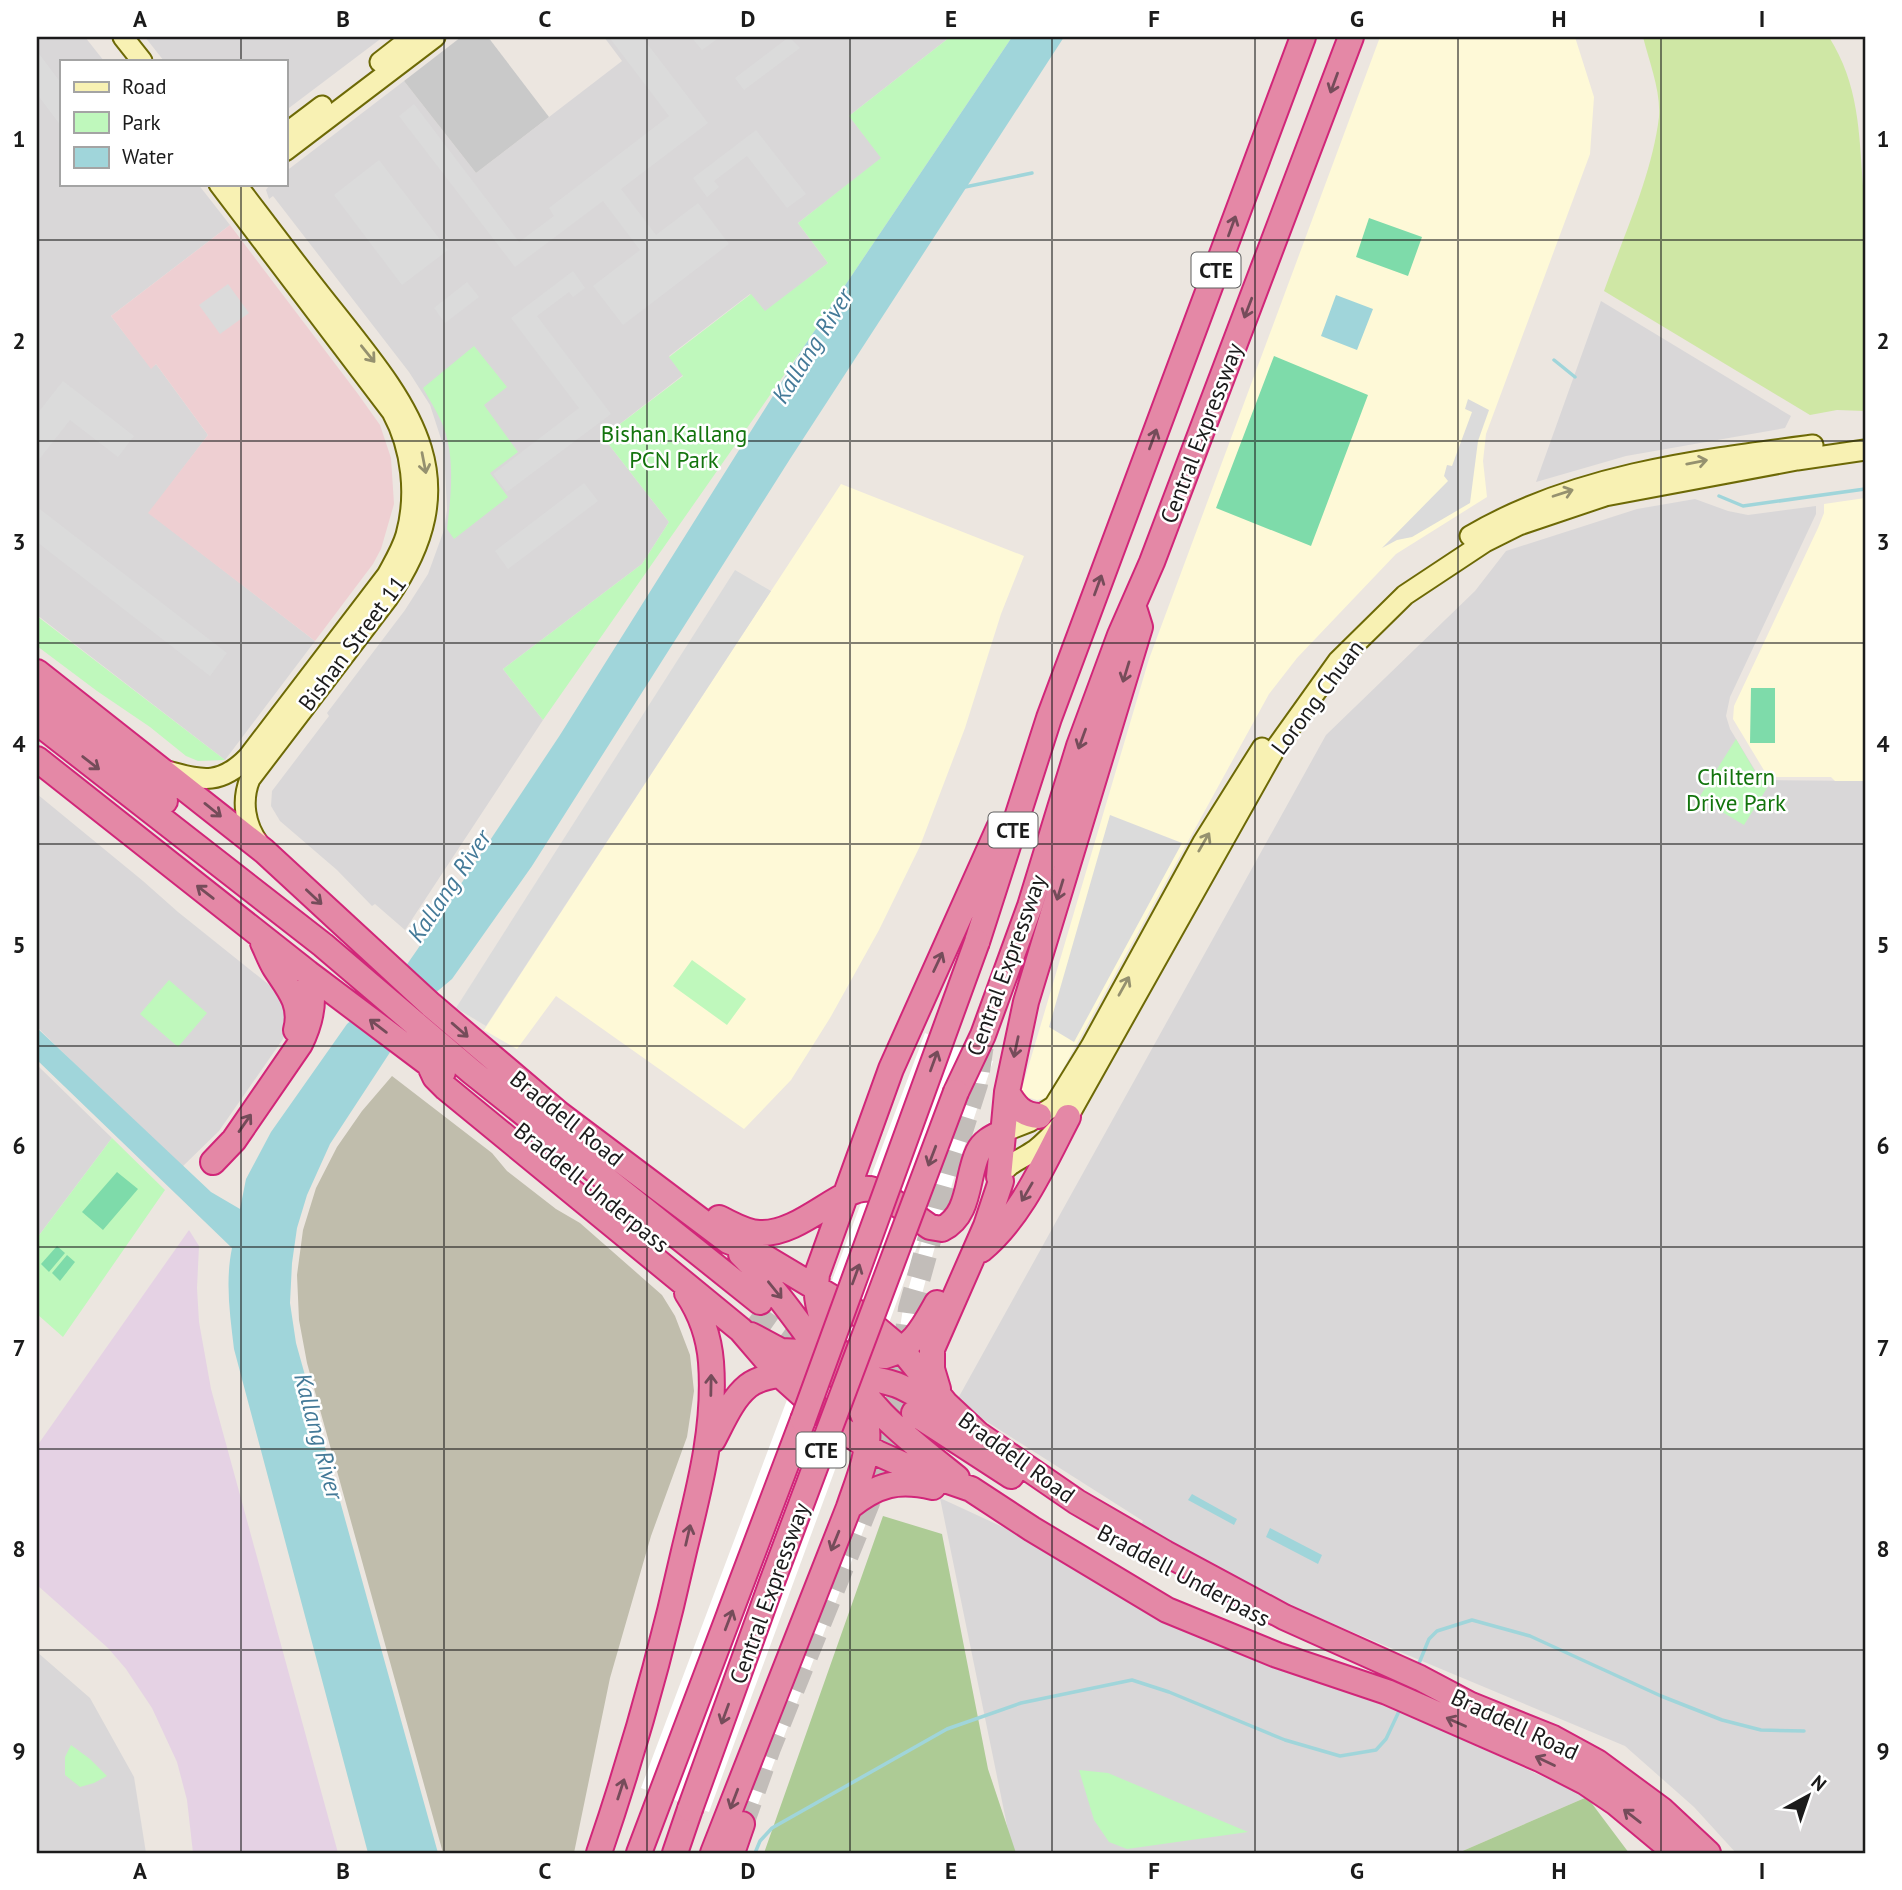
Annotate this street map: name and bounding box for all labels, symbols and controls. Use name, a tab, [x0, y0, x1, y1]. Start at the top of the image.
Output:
text: A	[133, 4, 147, 33]
text: B	[336, 4, 350, 33]
text: C	[539, 4, 552, 33]
text: D	[741, 4, 755, 33]
text: E	[945, 4, 957, 33]
text: F	[1148, 4, 1160, 33]
text: G	[1350, 4, 1364, 33]
text: H	[1552, 4, 1566, 33]
text: I	[1759, 4, 1765, 33]
legend	[60, 60, 287, 186]
one-way arrow	[1327, 71, 1339, 93]
text: Road	[122, 73, 166, 100]
text: Park	[122, 109, 161, 136]
text: 1	[12, 124, 26, 153]
text: 1	[1876, 124, 1890, 153]
text: Water	[122, 143, 174, 170]
one-way arrow	[1227, 216, 1240, 238]
road number: CTE	[1192, 252, 1240, 288]
water label: Kallang River	[765, 281, 861, 409]
one-way arrow	[1240, 296, 1253, 318]
text: 2	[12, 326, 26, 355]
text: 2	[1876, 326, 1890, 355]
street label: Central Expressway	[1153, 338, 1249, 527]
one-way arrow	[360, 344, 375, 363]
park label: Bishan Kallang PCN Park	[601, 419, 747, 474]
one-way arrow	[1148, 429, 1160, 451]
one-way arrow	[418, 451, 432, 474]
one-way arrow	[1685, 455, 1708, 469]
one-way arrow	[1552, 486, 1574, 498]
text: 3	[12, 527, 26, 556]
text: 3	[1876, 527, 1890, 556]
street label: Bishan Street 11	[292, 570, 412, 716]
one-way arrow	[1093, 575, 1106, 597]
street label: Lorong Chuan	[1264, 634, 1370, 760]
one-way arrow	[1119, 661, 1132, 683]
one-way arrow	[1075, 727, 1087, 749]
text: 4	[12, 729, 26, 758]
text: 4	[1876, 729, 1890, 758]
one-way arrow	[81, 755, 100, 770]
park label: Chiltern Drive Park	[1686, 762, 1786, 817]
one-way arrow	[204, 803, 222, 818]
road number: CTE	[988, 812, 1038, 848]
water label: Kallang River	[400, 822, 499, 948]
one-way arrow	[1197, 833, 1211, 853]
street label: Central Expressway	[960, 870, 1052, 1060]
one-way arrow	[1053, 878, 1066, 900]
one-way arrow	[197, 885, 215, 900]
one-way arrow	[305, 889, 322, 906]
text: 5	[12, 930, 26, 959]
text: 5	[1876, 930, 1890, 959]
one-way arrow	[932, 952, 945, 973]
one-way arrow	[1118, 976, 1131, 997]
one-way arrow	[370, 1018, 388, 1033]
one-way arrow	[451, 1022, 469, 1038]
one-way arrow	[1009, 1035, 1023, 1058]
one-way arrow	[929, 1050, 941, 1072]
street label: Braddell Road	[505, 1064, 629, 1172]
one-way arrow	[238, 1114, 252, 1133]
street label: Braddell Underpass	[509, 1116, 675, 1258]
text: 6	[12, 1131, 26, 1160]
text: 6	[1876, 1131, 1890, 1160]
one-way arrow	[924, 1145, 937, 1167]
one-way arrow	[1020, 1181, 1034, 1201]
one-way arrow	[851, 1264, 863, 1286]
one-way arrow	[767, 1281, 783, 1299]
text: 7	[12, 1333, 26, 1362]
text: 7	[1876, 1333, 1890, 1362]
water label: Kallang River	[287, 1370, 351, 1505]
one-way arrow	[704, 1374, 718, 1397]
street label: Braddell Road	[953, 1405, 1081, 1509]
road number: CTE	[796, 1432, 846, 1468]
street label: Central Expressway	[723, 1498, 815, 1688]
street label: Braddell Underpass	[1093, 1517, 1275, 1633]
one-way arrow	[682, 1524, 695, 1547]
one-way arrow	[828, 1530, 841, 1552]
text: 8	[12, 1534, 26, 1563]
text: 8	[1876, 1534, 1890, 1563]
one-way arrow	[723, 1609, 736, 1631]
street label: Braddell Road	[1447, 1682, 1583, 1766]
one-way arrow	[718, 1703, 730, 1725]
one-way arrow	[1446, 1715, 1467, 1728]
text: 9	[12, 1736, 26, 1765]
text: 9	[1876, 1736, 1890, 1765]
one-way arrow	[1534, 1754, 1555, 1767]
north arrow	[1772, 1760, 1842, 1830]
text: N	[1806, 1770, 1831, 1796]
one-way arrow	[615, 1778, 628, 1800]
one-way arrow	[727, 1788, 740, 1810]
one-way arrow	[1623, 1808, 1641, 1823]
text: A	[133, 1856, 147, 1885]
text: B	[336, 1856, 350, 1885]
text: C	[539, 1856, 552, 1885]
text: D	[741, 1856, 755, 1885]
text: E	[945, 1856, 957, 1885]
text: F	[1148, 1856, 1160, 1885]
text: G	[1350, 1856, 1364, 1885]
text: H	[1552, 1856, 1566, 1885]
text: I	[1759, 1856, 1765, 1885]

